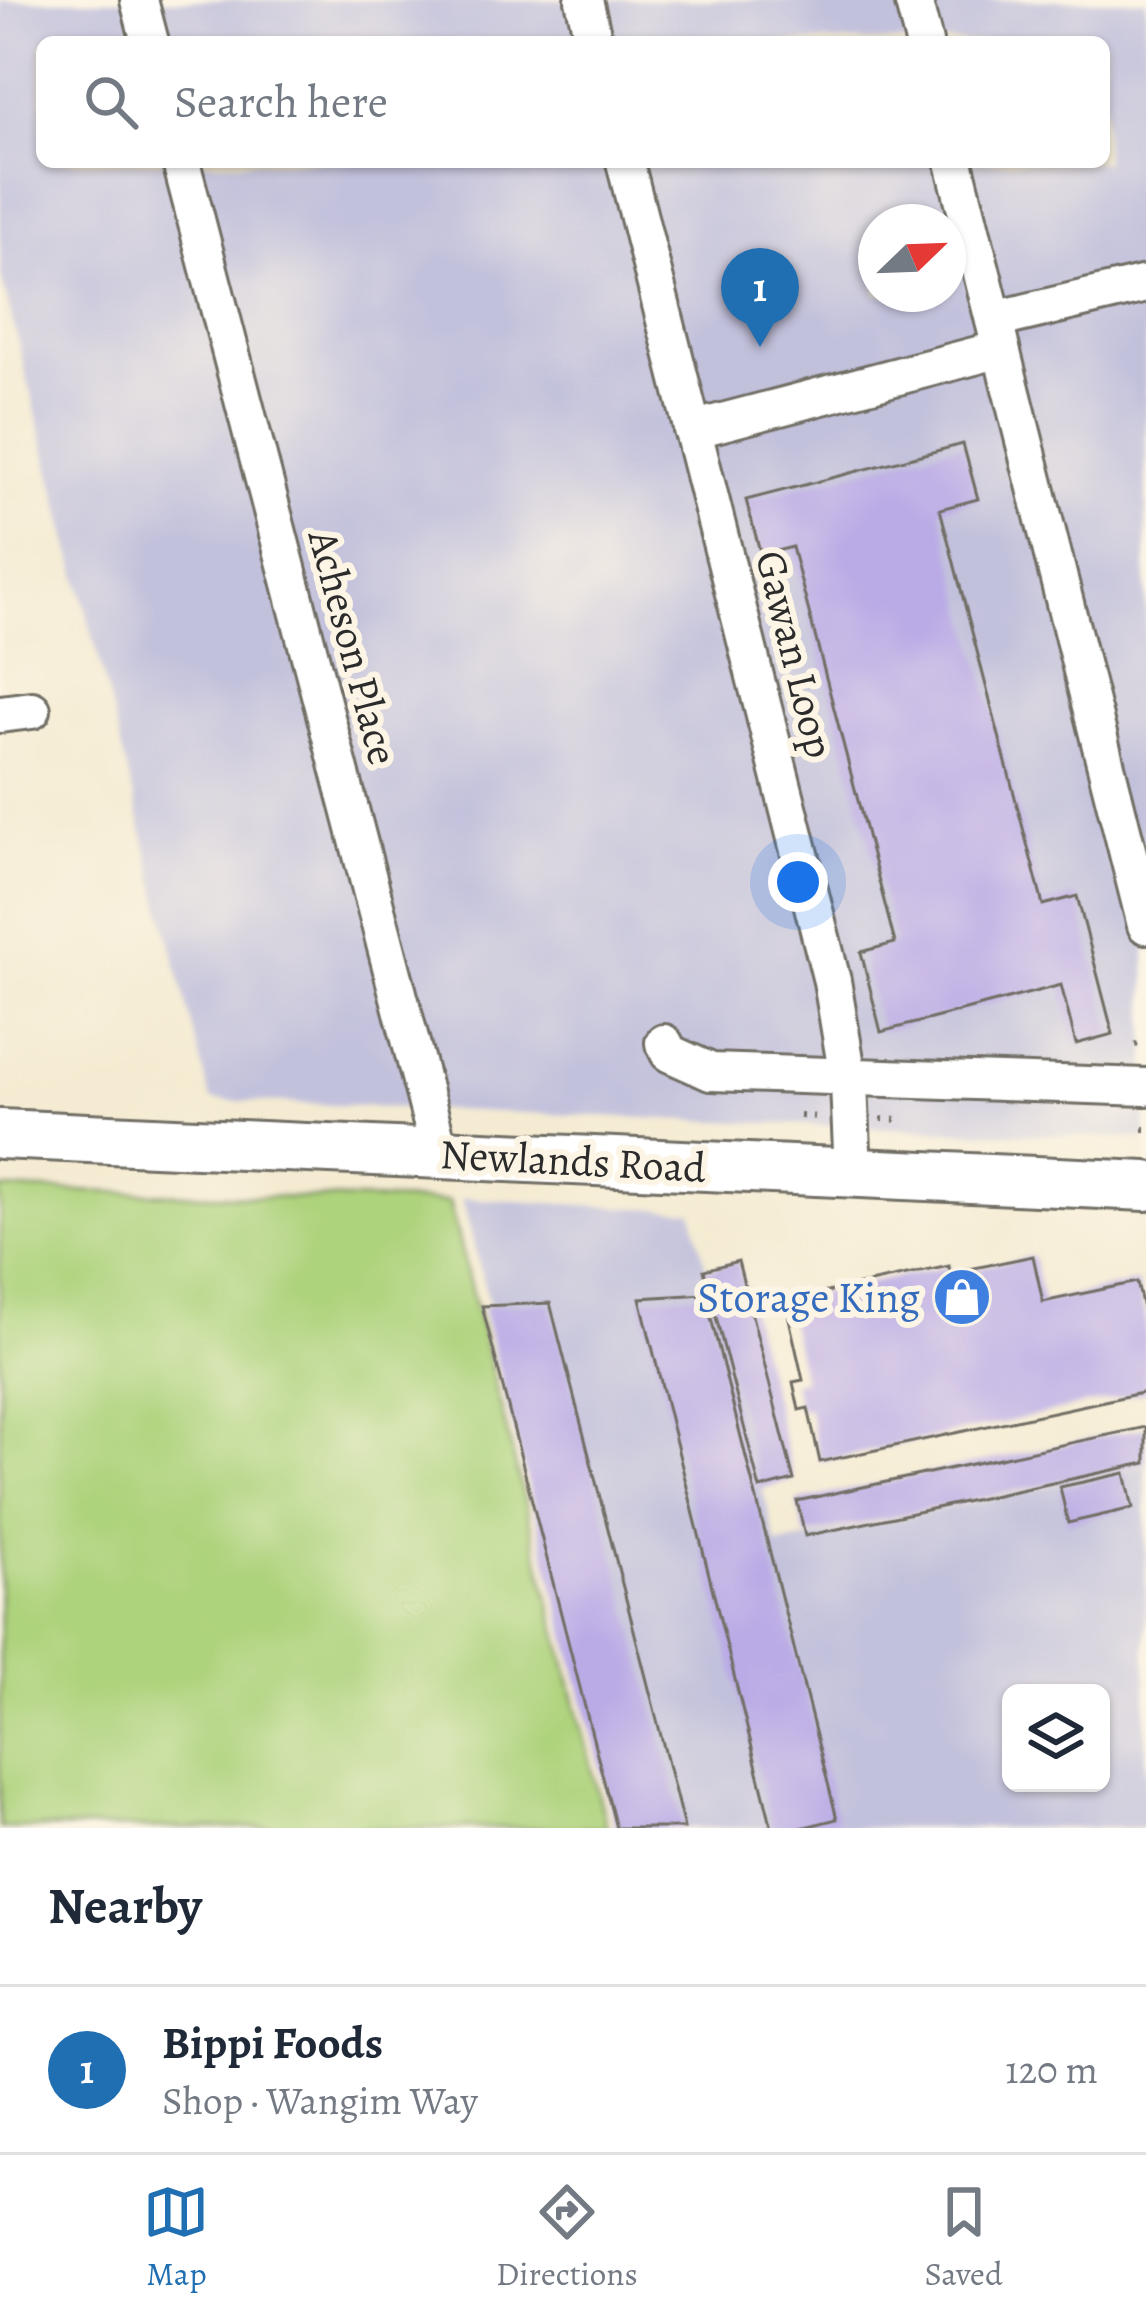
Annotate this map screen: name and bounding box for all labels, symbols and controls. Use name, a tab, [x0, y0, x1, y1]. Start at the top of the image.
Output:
search box	[36, 36, 1110, 168]
icon: search	[78, 69, 144, 135]
text: Search here	[174, 71, 388, 133]
north arrow	[858, 204, 966, 312]
pin: 1	[721, 248, 799, 347]
street label: Acheson Place	[295, 522, 412, 771]
street label: Gawan Loop	[742, 545, 849, 764]
your location	[768, 852, 828, 912]
street label: Newlands Road	[439, 1125, 708, 1196]
shop icon: Storage King	[931, 1266, 993, 1328]
place label: Storage King	[697, 1269, 920, 1326]
map controls	[1002, 1684, 1110, 1792]
button: layers	[1002, 1684, 1110, 1792]
text: Nearby	[48, 1871, 202, 1941]
text: Bippi Foods	[162, 2012, 383, 2074]
text: 1	[80, 2043, 94, 2096]
text: 120 m	[1005, 2043, 1098, 2096]
text: Shop · Wangim Way	[162, 2074, 478, 2127]
tab: Map	[143, 2179, 209, 2296]
tab: Directions	[496, 2179, 638, 2296]
tab: Saved	[924, 2179, 1003, 2296]

